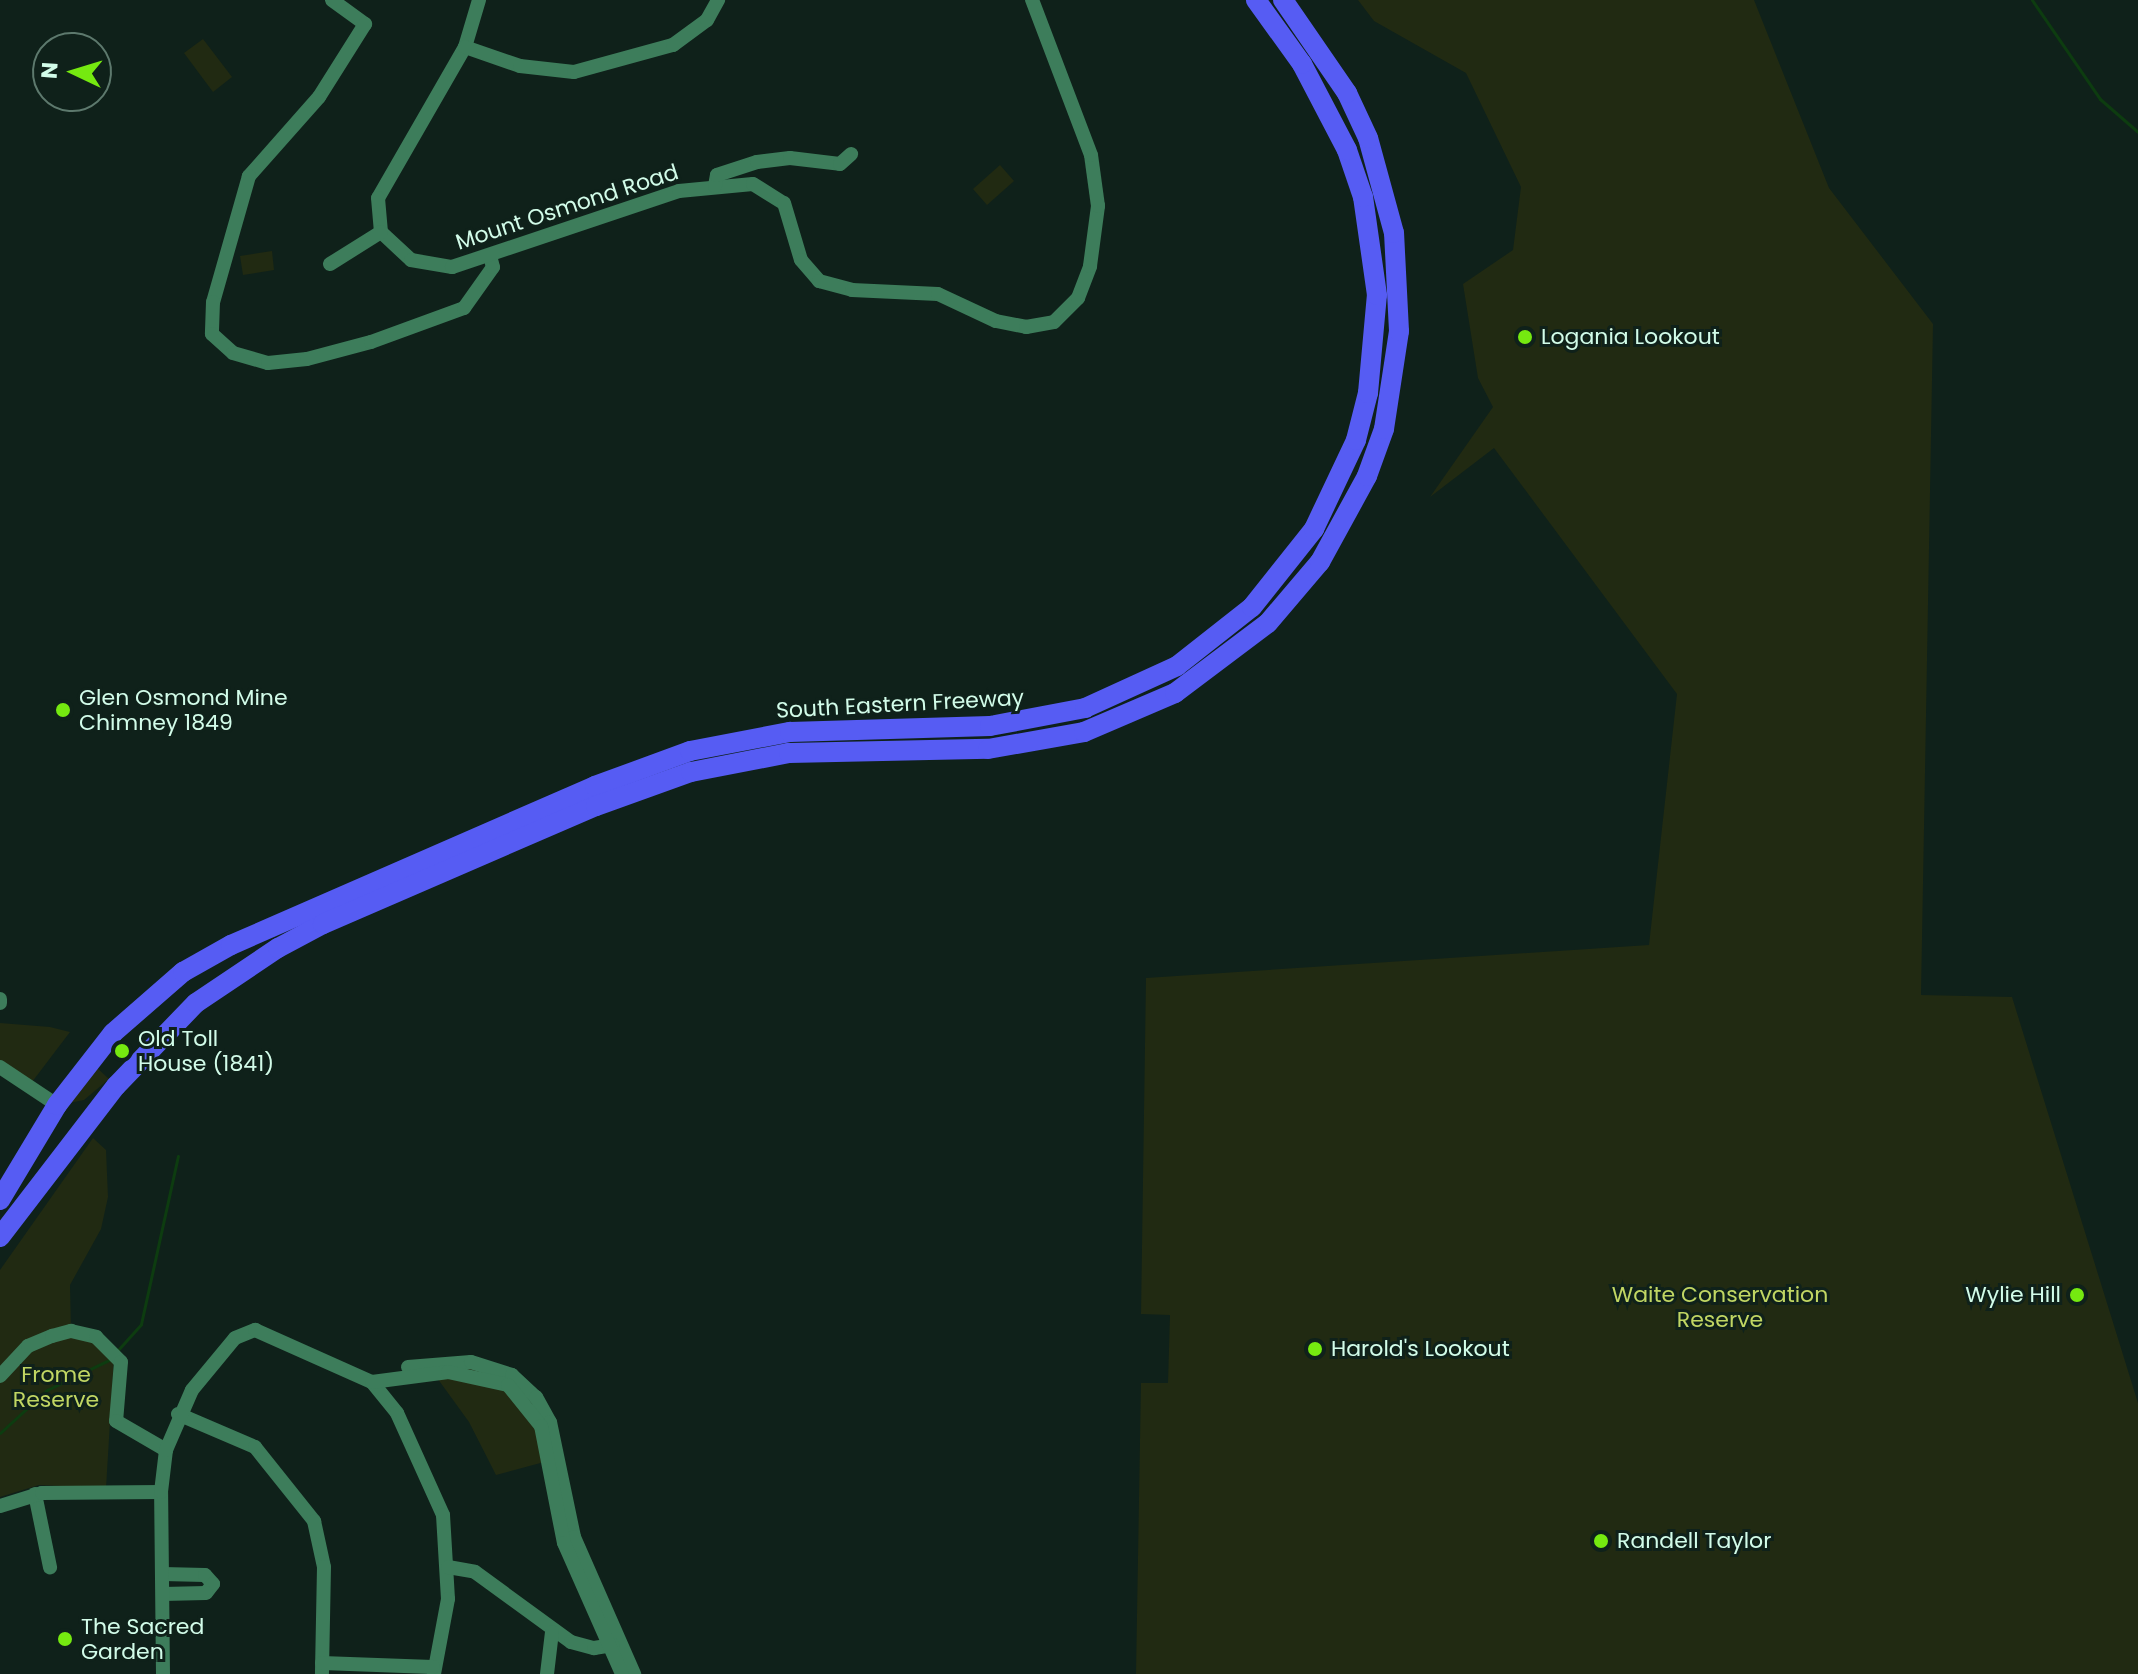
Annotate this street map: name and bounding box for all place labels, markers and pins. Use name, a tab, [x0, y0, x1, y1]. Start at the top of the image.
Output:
place label: Logania Lookout	[1541, 324, 1720, 350]
marker: Logania Lookout	[1516, 328, 1534, 346]
place label: Glen Osmond Mine Chimney 1849	[79, 684, 288, 736]
marker: Glen Osmond Mine Chimney 1849	[54, 701, 72, 719]
place label: Old Toll House (1841)	[138, 1025, 274, 1076]
marker: Old Toll House (1841)	[113, 1042, 131, 1060]
place label: Wylie Hill	[1965, 1282, 2061, 1308]
marker: Wylie Hill	[2068, 1286, 2086, 1304]
place label: Harold's Lookout	[1331, 1336, 1510, 1362]
marker: Harold's Lookout	[1306, 1340, 1324, 1358]
place label: Randell Taylor	[1617, 1528, 1771, 1554]
marker: Randell Taylor	[1592, 1532, 1610, 1550]
place label: The Sacred Garden	[81, 1613, 204, 1664]
marker: The Sacred Garden	[56, 1630, 74, 1648]

